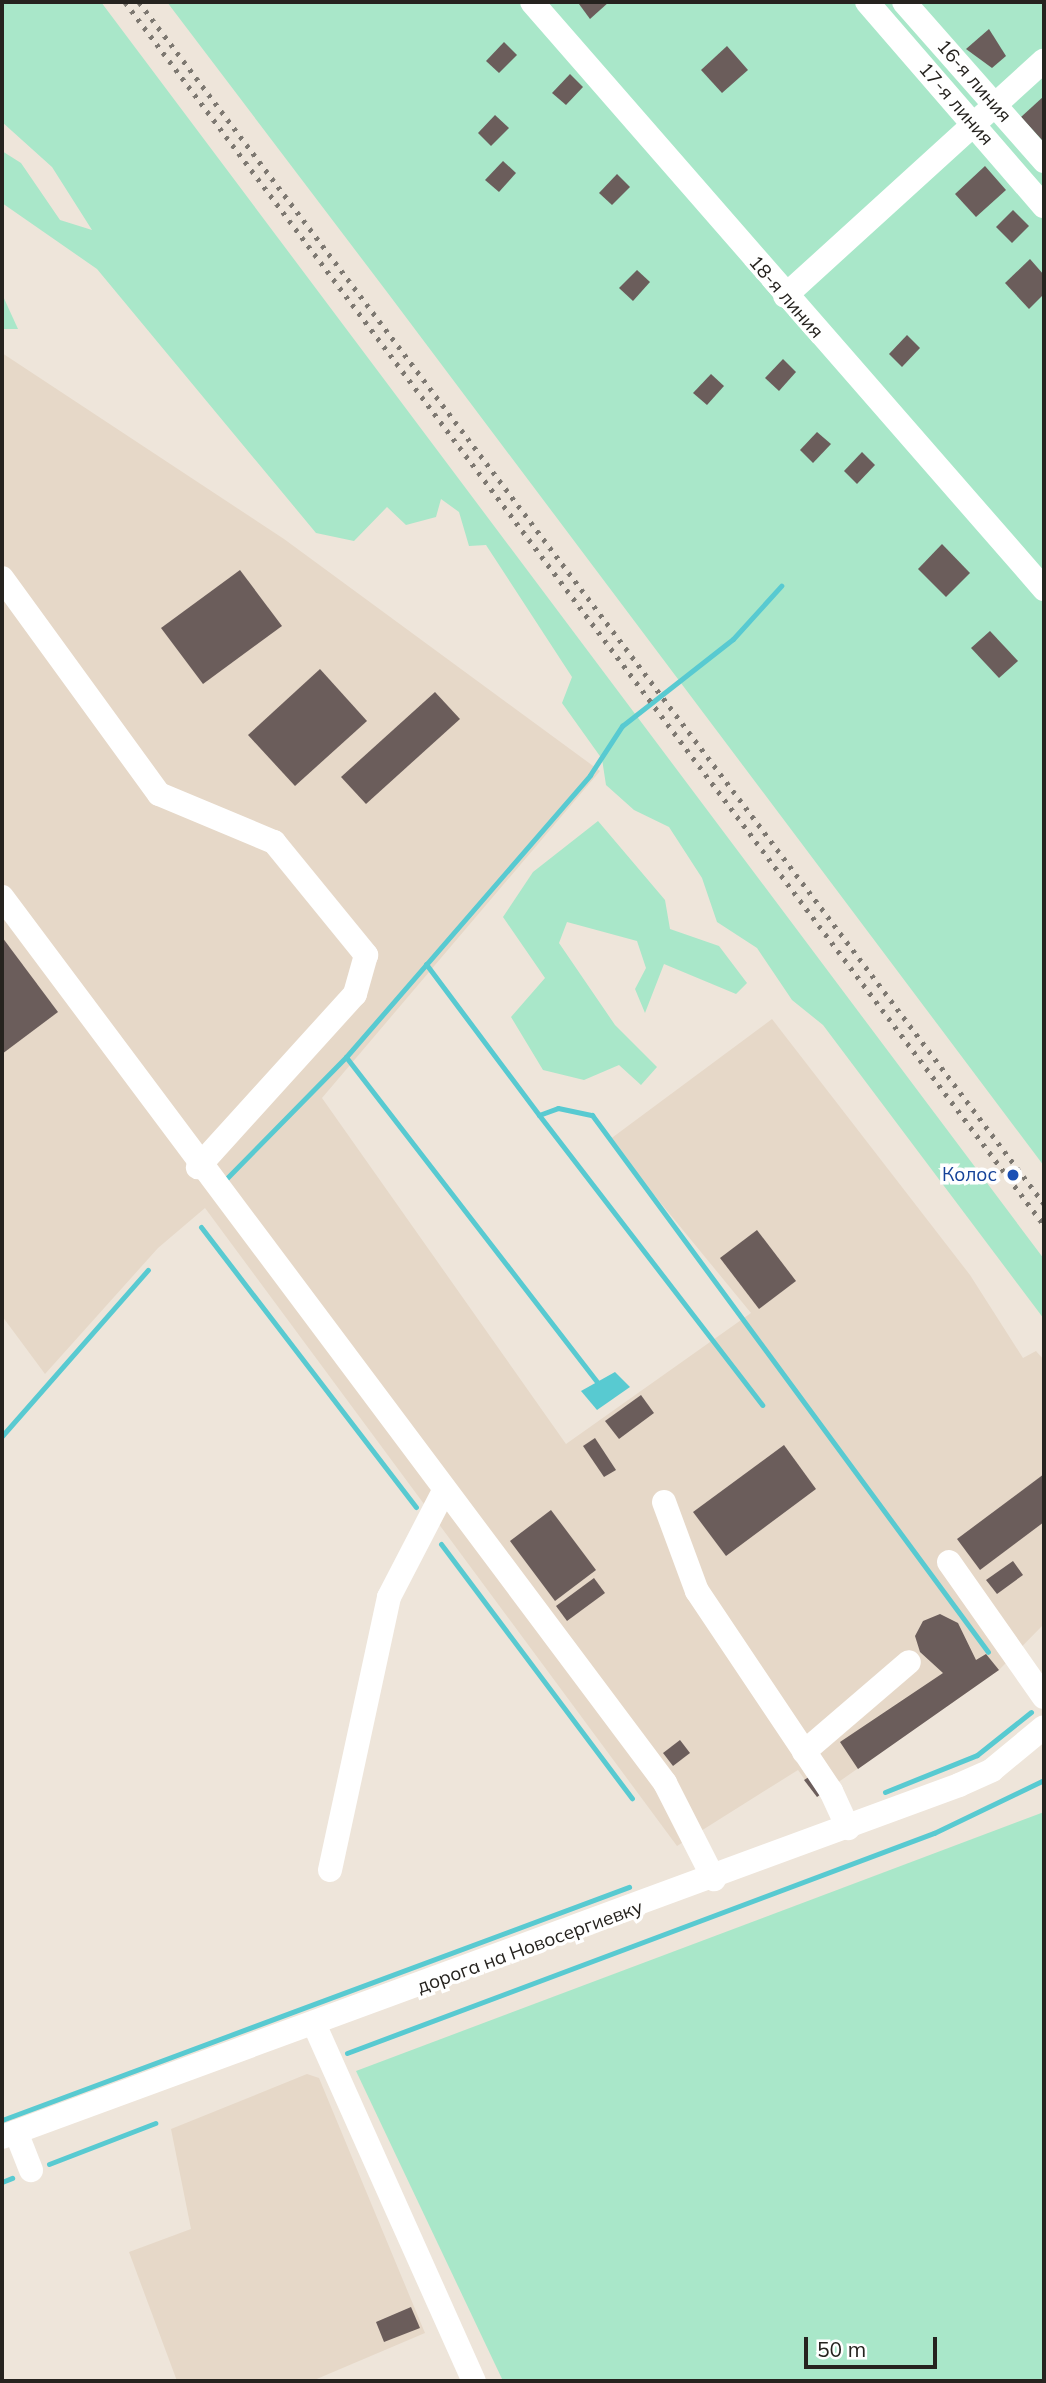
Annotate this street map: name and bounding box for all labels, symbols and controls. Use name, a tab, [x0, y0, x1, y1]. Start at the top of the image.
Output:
street label: 16-я линия	[932, 35, 1016, 127]
street label: 17-я линия	[914, 58, 998, 150]
street label: 18-я линия	[744, 251, 828, 343]
place label: Колос	[942, 1164, 997, 1186]
marker: Колос	[1003, 1165, 1023, 1185]
street label: дорога на Новосергиевку	[414, 1896, 646, 1998]
scale bar	[808, 2324, 941, 2368]
text: 50 m	[817, 2336, 866, 2362]

